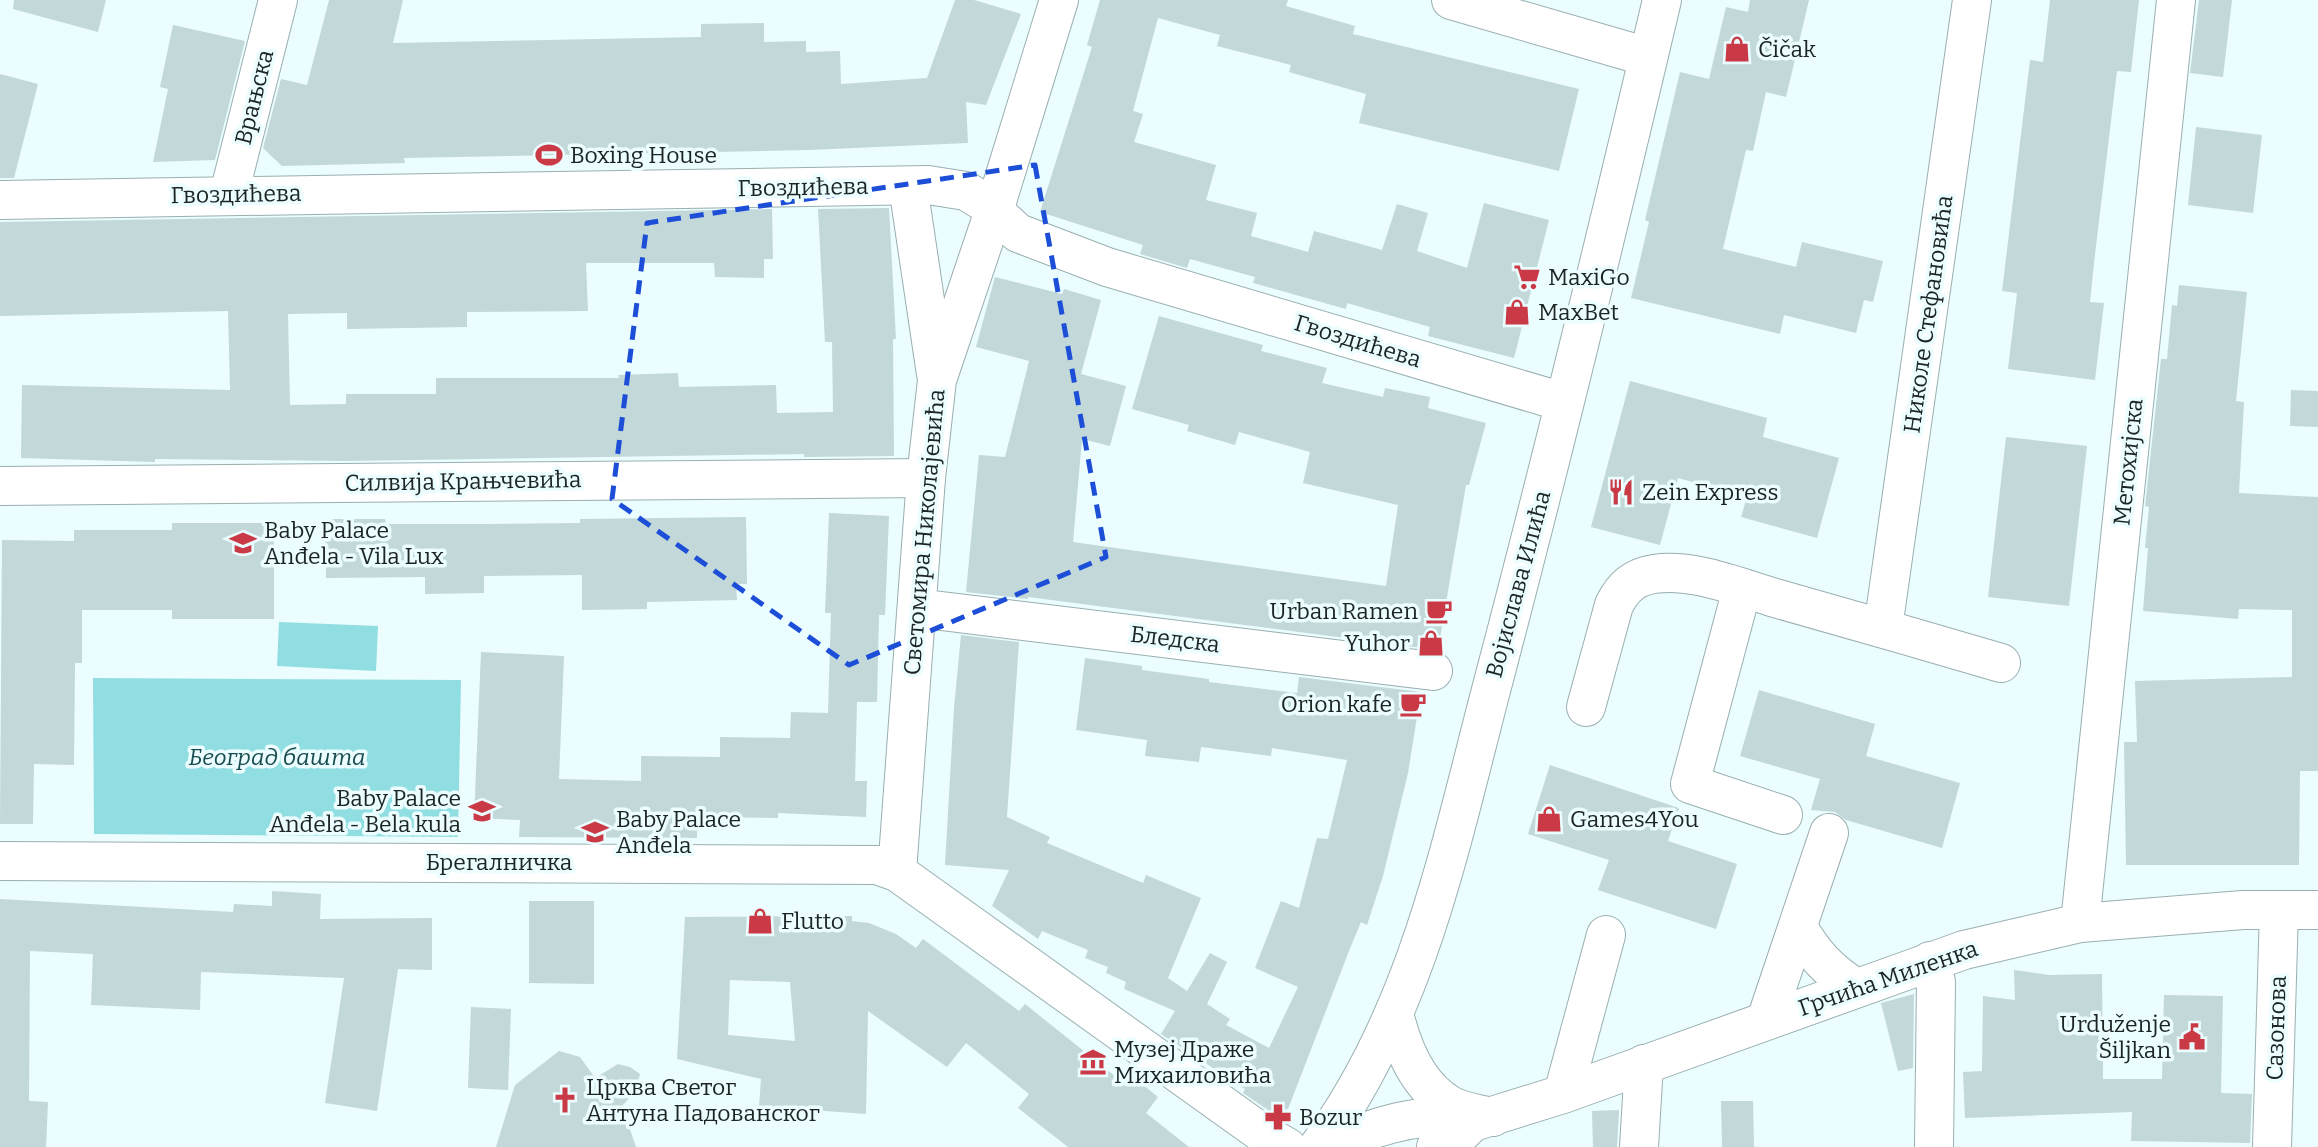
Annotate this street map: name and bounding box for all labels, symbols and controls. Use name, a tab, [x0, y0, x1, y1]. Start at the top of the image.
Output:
shop icon: Čičak	[1722, 34, 1752, 64]
place label: Čičak	[1758, 35, 1816, 63]
street label: Врањска	[229, 46, 279, 147]
sports icon: Boxing House	[534, 140, 564, 170]
place label: Boxing House	[570, 141, 717, 169]
street label: Гвоздићева	[737, 172, 869, 202]
street label: Гвоздићева	[170, 179, 302, 209]
street label: Николе Стефановића	[1897, 193, 1959, 435]
supermarket icon: MaxiGo	[1512, 262, 1542, 292]
place label: MaxiGo	[1548, 263, 1630, 291]
shop icon: MaxBet	[1502, 297, 1532, 327]
place label: MaxBet	[1538, 298, 1619, 326]
street label: Гвоздићева	[1291, 308, 1425, 374]
street label: Светомира Николајевића	[898, 387, 950, 676]
street label: Метохијска	[2107, 397, 2149, 527]
street label: Силвија Крањчевића	[344, 465, 582, 497]
restaurant icon: Zein Express	[1606, 477, 1636, 507]
place label: Zein Express	[1642, 478, 1779, 506]
street label: Војислава Илића	[1480, 487, 1557, 681]
place label: Baby Palace Anđela - Vila Lux	[264, 516, 444, 570]
school or university icon: Baby Palace Anđela - Vila Lux	[228, 528, 258, 558]
cafe icon: Urban Ramen	[1424, 596, 1454, 626]
place label: Urban Ramen	[1270, 597, 1418, 625]
street label: Бледска	[1129, 620, 1222, 658]
shop icon: Yuhor	[1416, 628, 1446, 658]
place label: Yuhor	[1344, 629, 1410, 657]
cafe icon: Orion kafe	[1398, 689, 1428, 719]
place label: Orion kafe	[1281, 690, 1392, 718]
park label: Београд башта	[188, 743, 366, 771]
place label: Baby Palace Anđela - Bela kula	[269, 784, 461, 838]
school or university icon: Baby Palace Anđela - Bela kula	[467, 796, 497, 826]
shop icon: Games4You	[1534, 804, 1564, 834]
place label: Baby Palace Anđela	[616, 805, 741, 859]
place label: Games4You	[1570, 805, 1699, 833]
school or university icon: Baby Palace Anđela	[580, 817, 610, 847]
street label: Брегалничка	[426, 848, 573, 876]
shop icon: Flutto	[745, 906, 775, 936]
place label: Flutto	[781, 907, 844, 935]
street label: Грчића Миленка	[1795, 934, 1982, 1022]
street label: Сазонова	[2260, 975, 2292, 1081]
place label: Urduženje Šiljkan	[2059, 1010, 2171, 1064]
public building icon: Urduženje Šiljkan	[2177, 1022, 2207, 1052]
place label: Музеј Драже Михаиловића	[1114, 1035, 1272, 1089]
museum icon: Музеј Драже Михаиловића	[1078, 1047, 1108, 1077]
place label: Црква Светог Антуна Падованског	[586, 1073, 820, 1127]
church icon: Црква Светог Антуна Падованског	[550, 1085, 580, 1115]
pharmacy icon: Bozur	[1263, 1102, 1293, 1132]
place label: Bozur	[1299, 1103, 1362, 1131]

